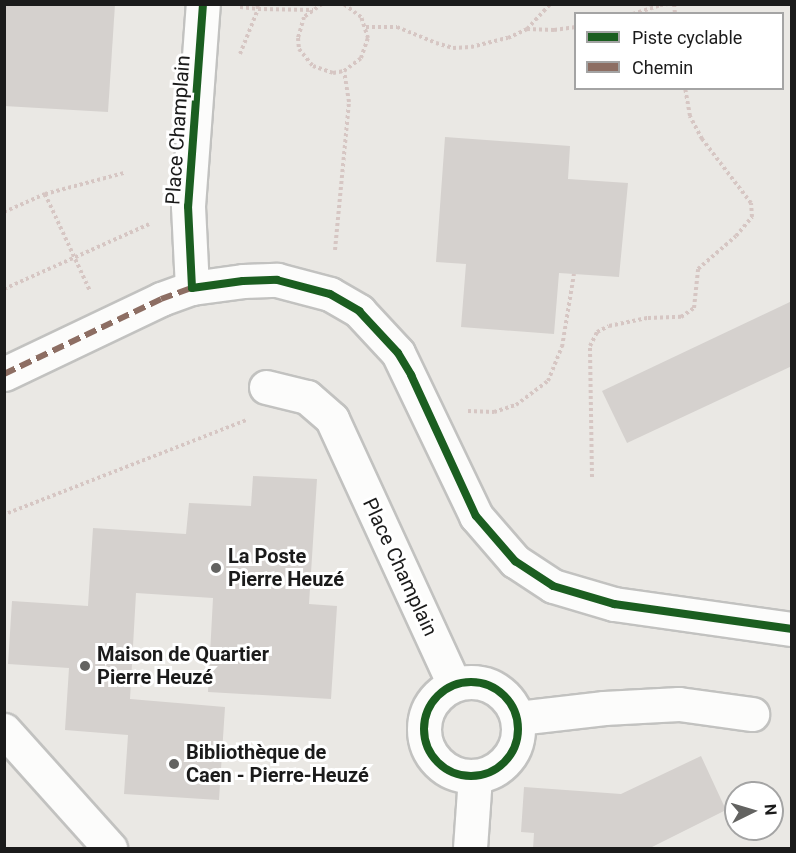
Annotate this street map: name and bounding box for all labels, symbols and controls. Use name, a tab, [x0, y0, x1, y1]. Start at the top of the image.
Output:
legend	[574, 12, 784, 90]
text: Piste cyclable	[632, 27, 742, 48]
street label: Place Champlain	[161, 54, 195, 206]
text: Chemin	[632, 57, 693, 78]
street label: Place Champlain	[357, 494, 443, 640]
place label: La Poste Pierre Heuzé	[228, 544, 344, 591]
marker: La Poste Pierre Heuzé	[209, 561, 223, 575]
place label: Maison de Quartier Pierre Heuzé	[97, 642, 269, 689]
marker: Maison de Quartier Pierre Heuzé	[78, 659, 92, 673]
place label: Bibliothèque de Caen - Pierre-Heuzé	[186, 740, 369, 787]
marker: Bibliothèque de Caen - Pierre-Heuzé	[167, 757, 181, 771]
north arrow	[724, 781, 784, 841]
text: N	[760, 803, 780, 816]

